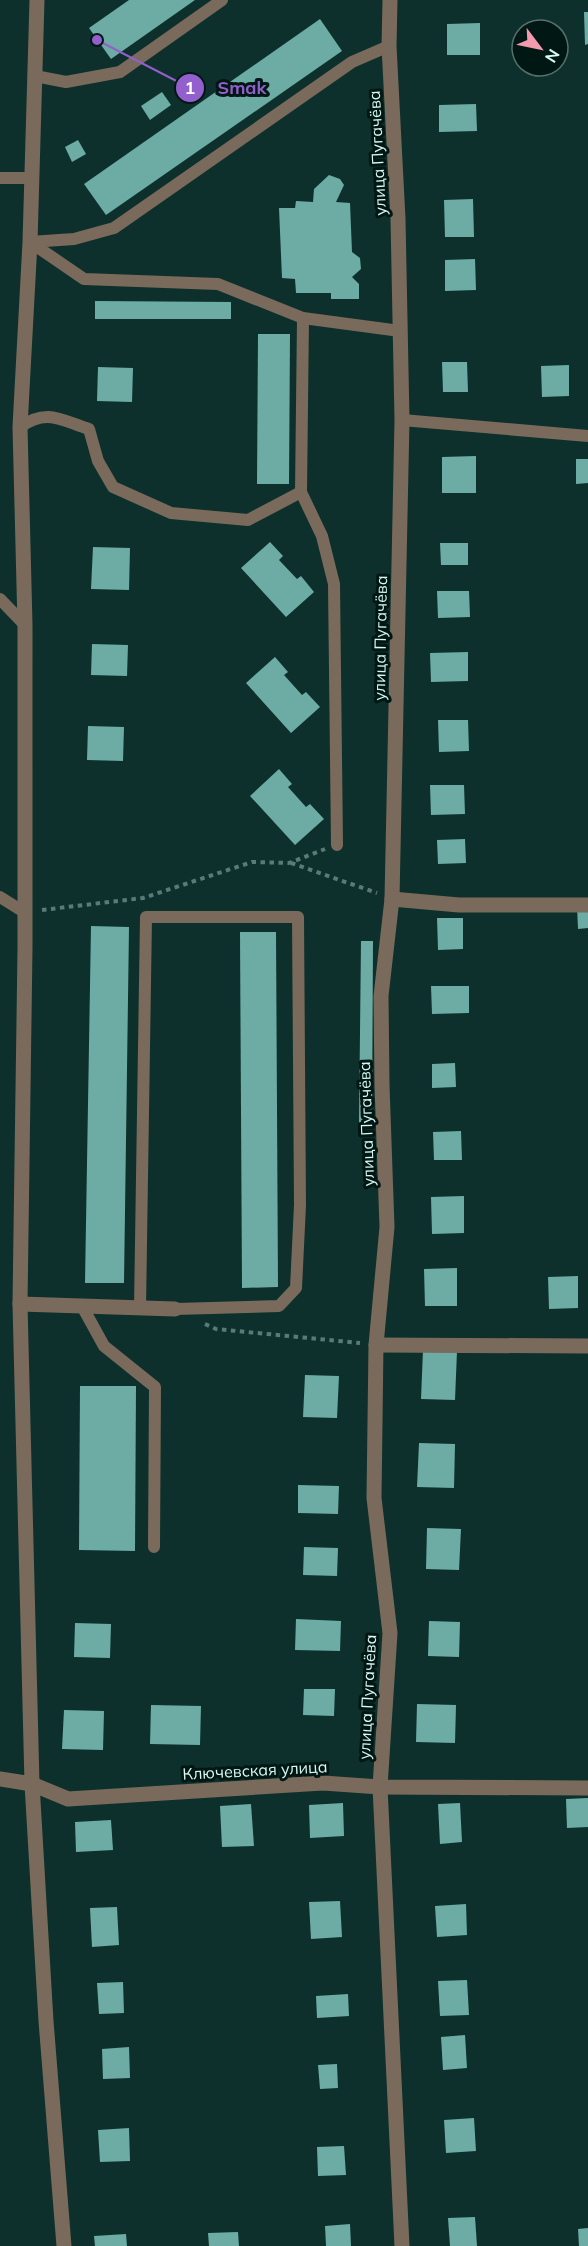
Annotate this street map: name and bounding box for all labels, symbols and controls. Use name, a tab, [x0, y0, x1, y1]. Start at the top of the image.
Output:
north arrow	[510, 18, 570, 78]
text: N	[541, 46, 564, 66]
callout: Smak	[175, 70, 278, 106]
text: 1	[185, 76, 195, 99]
text: Smak	[218, 76, 268, 99]
street label: улица Пугачёва	[364, 90, 390, 216]
street label: улица Пугачёва	[369, 575, 391, 701]
street label: улица Пугачёва	[354, 1061, 378, 1187]
street label: улица Пугачёва	[354, 1634, 380, 1760]
street label: Ключевская улица	[182, 1756, 328, 1784]

